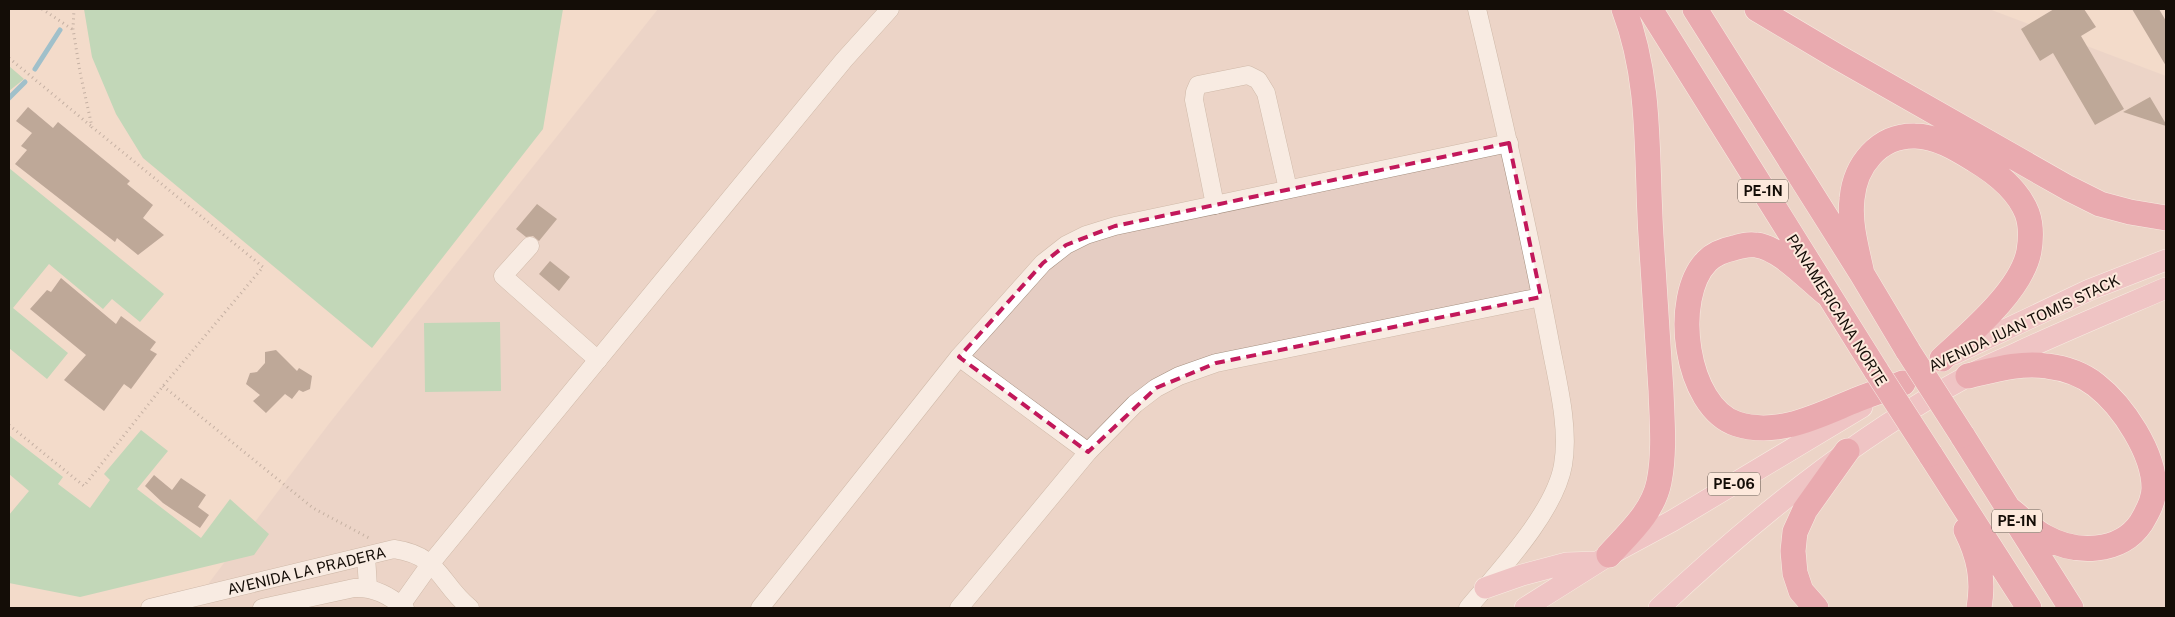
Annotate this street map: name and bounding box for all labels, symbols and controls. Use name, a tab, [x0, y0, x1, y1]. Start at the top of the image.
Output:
road number: PE-1N	[1738, 180, 1788, 202]
street label: PANAMERICANA NORTE	[1783, 231, 1891, 389]
street label: AVENIDA JUAN TOMIS STACK	[1926, 271, 2122, 375]
road number: PE-06	[1708, 472, 1760, 496]
road number: PE-1N	[1992, 510, 2042, 532]
street label: AVENIDA LA PRADERA	[225, 543, 388, 598]

